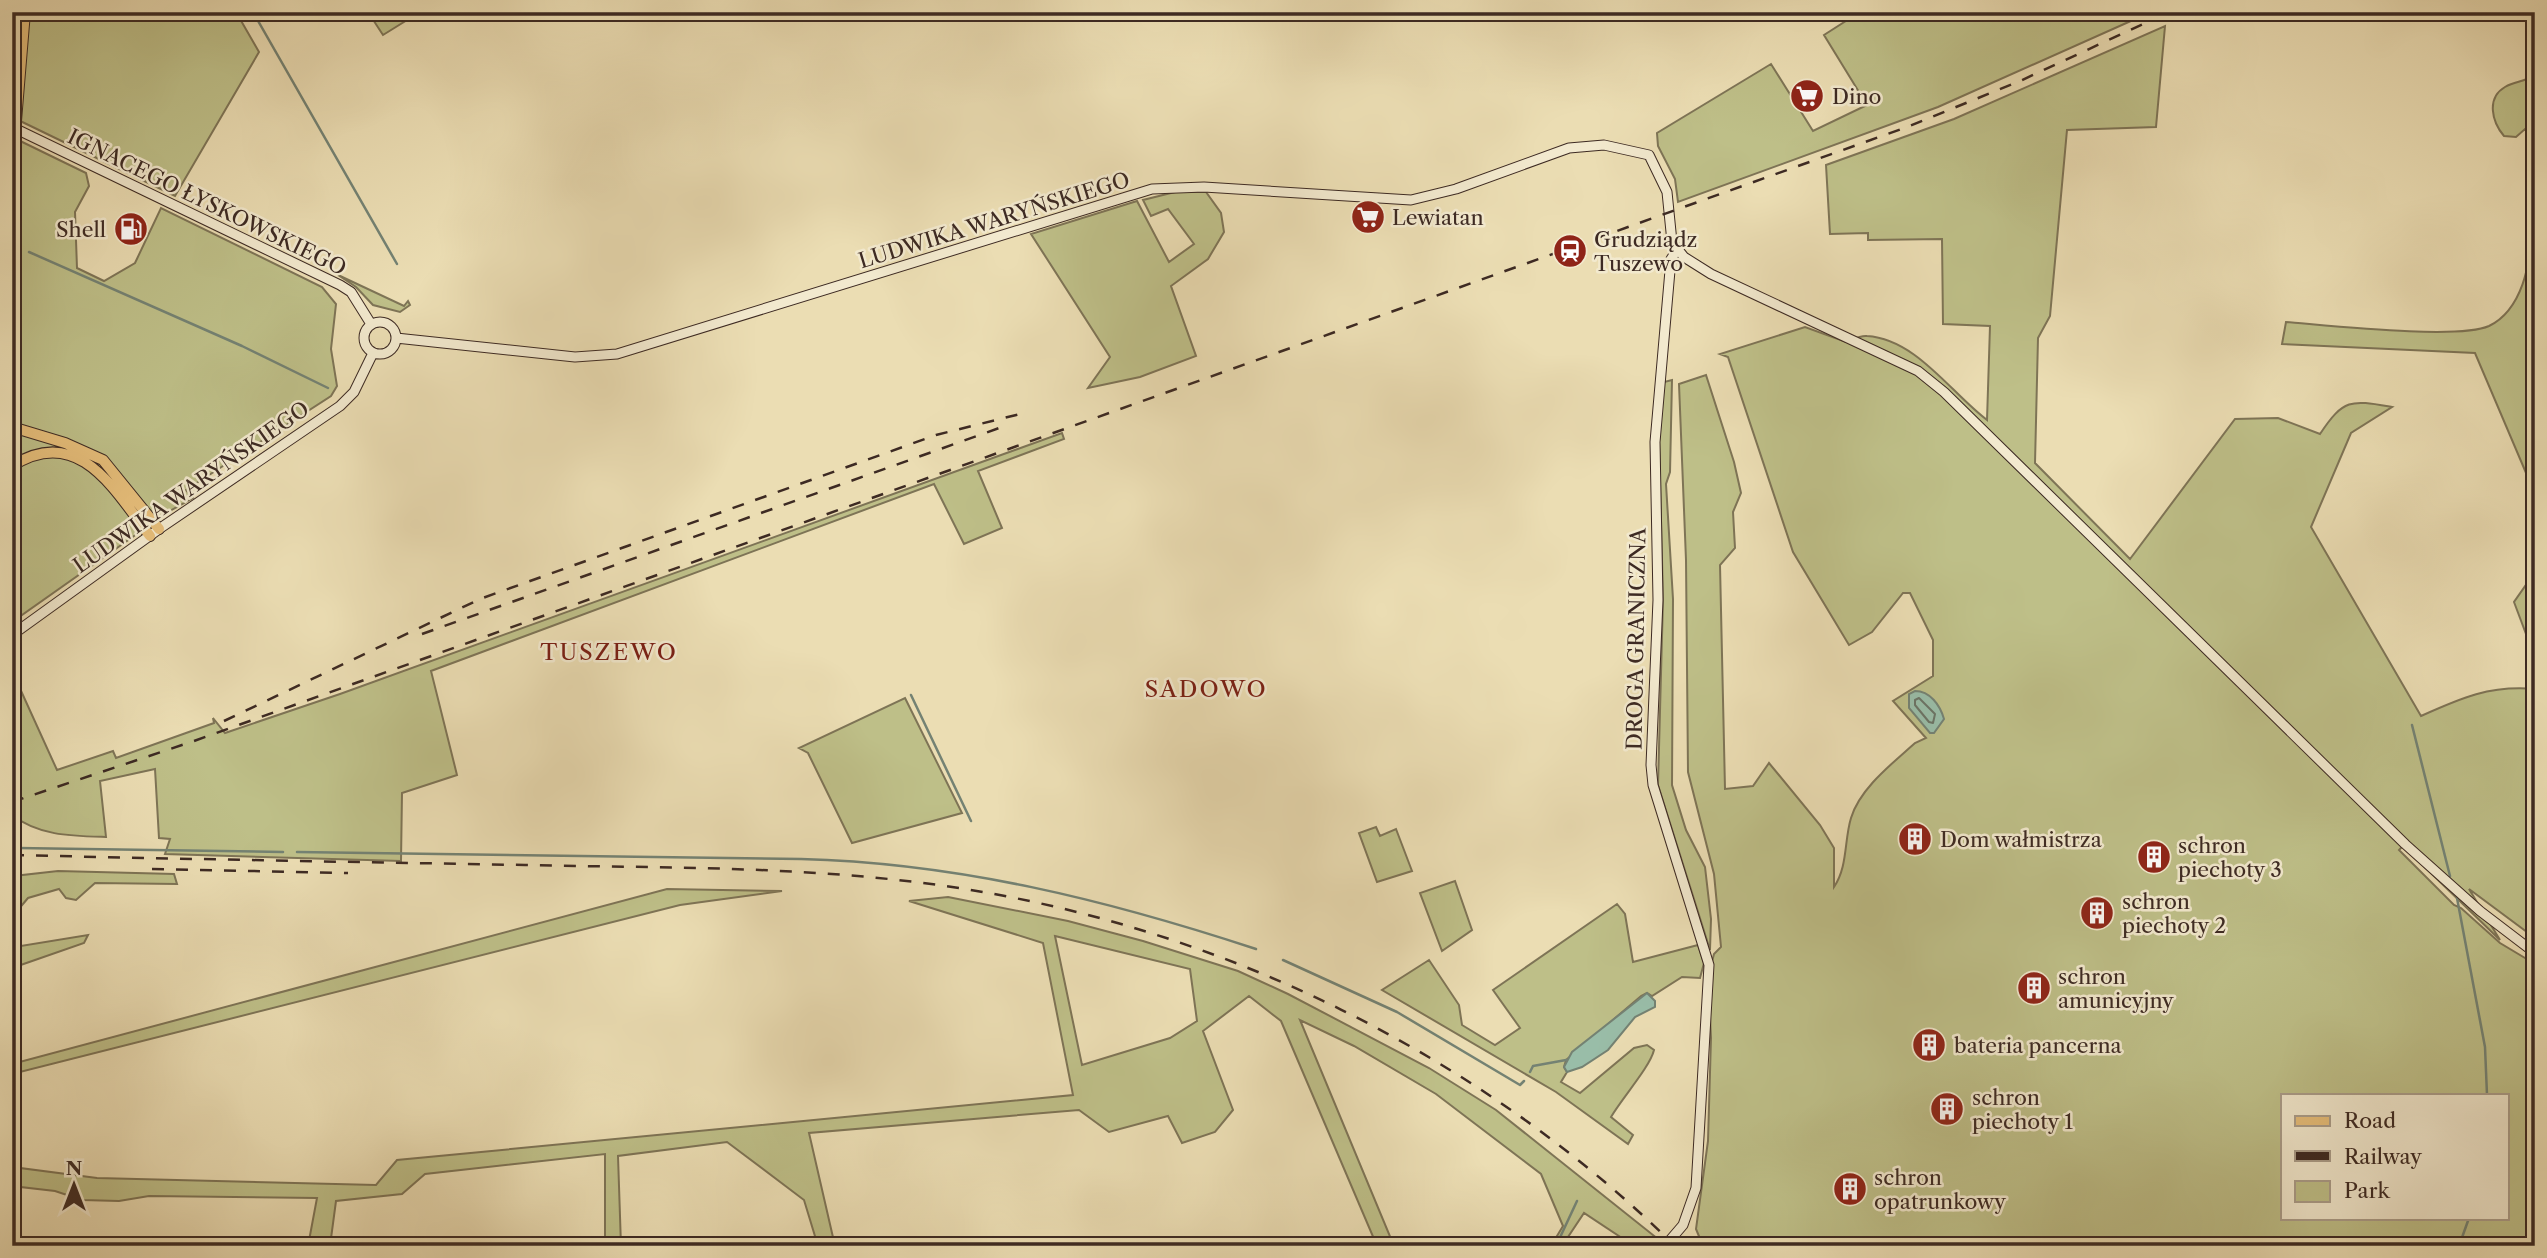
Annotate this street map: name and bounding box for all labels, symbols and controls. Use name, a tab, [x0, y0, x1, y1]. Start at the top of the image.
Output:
supermarket icon: Dino	[1788, 77, 1826, 115]
place label: Dino	[1832, 84, 1881, 109]
street label: IGNACEGO ŁYSKOWSKIEGO	[64, 124, 350, 280]
street label: LUDWIKA WARYŃSKIEGO	[855, 167, 1133, 273]
supermarket icon: Lewiatan	[1349, 198, 1387, 236]
place label: Lewiatan	[1392, 205, 1484, 230]
fuel station icon: Shell	[112, 210, 150, 248]
place label: Shell	[56, 217, 106, 242]
place label: Grudziądz Tuszewo	[1594, 227, 1697, 276]
station icon: Grudziądz Tuszewo	[1551, 232, 1589, 270]
street label: LUDWIKA WARYŃSKIEGO	[68, 396, 314, 578]
street label: DROGA GRANICZNA	[1622, 527, 1650, 750]
district label: TUSZEWO	[540, 638, 678, 666]
district label: SADOWO	[1144, 675, 1268, 703]
building icon: Dom wałmistrza	[1896, 820, 1934, 858]
place label: Dom wałmistrza	[1940, 827, 2103, 852]
place label: schron piechoty 3	[2178, 833, 2282, 882]
building icon: schron piechoty 3	[2135, 838, 2173, 876]
place label: schron piechoty 2	[2122, 889, 2226, 938]
building icon: schron piechoty 2	[2078, 894, 2116, 932]
place label: schron amunicyjny	[2058, 964, 2174, 1013]
building icon: schron amunicyjny	[2015, 969, 2053, 1007]
building icon: bateria pancerna	[1910, 1026, 1948, 1064]
place label: bateria pancerna	[1954, 1033, 2123, 1058]
place label: schron piechoty 1	[1972, 1085, 2073, 1134]
building icon: schron piechoty 1	[1928, 1090, 1966, 1128]
legend	[2281, 1094, 2508, 1220]
text: Road	[2344, 1108, 2396, 1133]
text: Railway	[2344, 1144, 2422, 1169]
north arrow	[38, 1150, 108, 1220]
text: N	[66, 1157, 82, 1180]
place label: schron opatrunkowy	[1874, 1165, 2006, 1214]
building icon: schron opatrunkowy	[1831, 1170, 1869, 1208]
text: Park	[2344, 1178, 2390, 1203]

